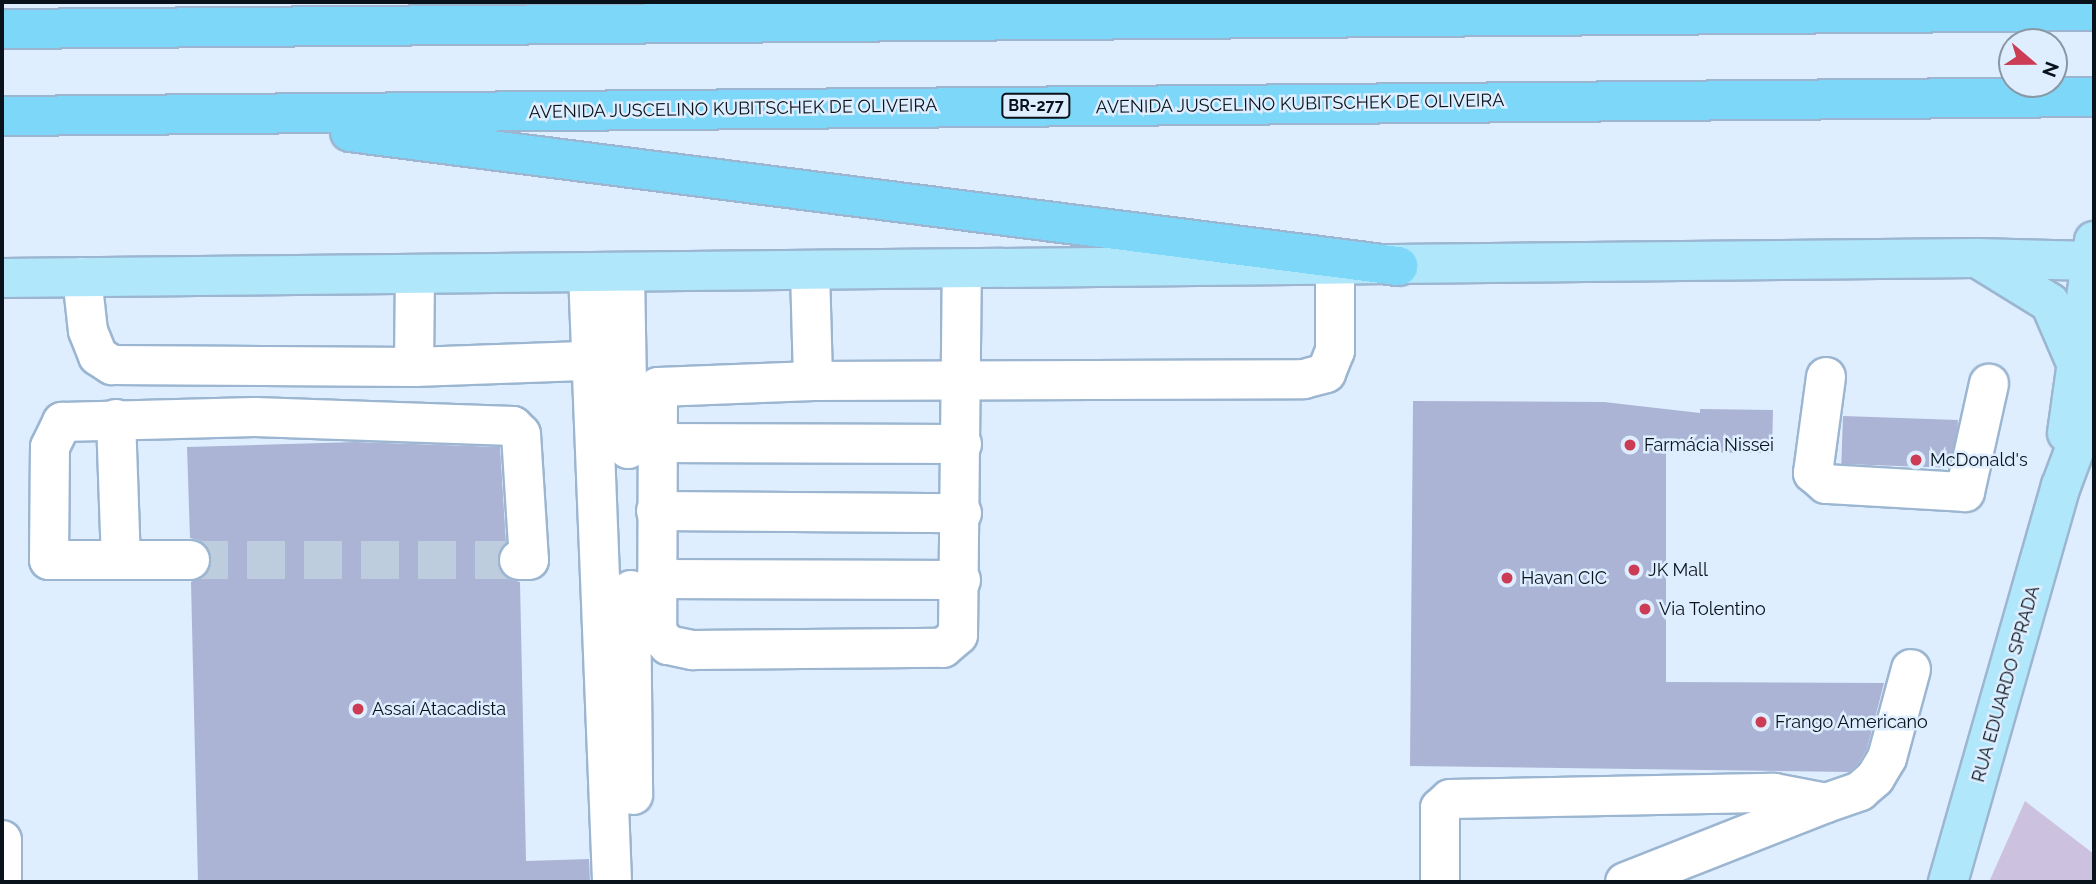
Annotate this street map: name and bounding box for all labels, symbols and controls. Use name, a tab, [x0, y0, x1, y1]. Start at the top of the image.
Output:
north arrow	[1998, 28, 2068, 98]
text: N	[2038, 59, 2064, 80]
street label: AVENIDA JUSCELINO KUBITSCHEK DE OLIVEIRA	[1095, 90, 1505, 118]
road number: BR-277	[1001, 94, 1071, 118]
street label: AVENIDA JUSCELINO KUBITSCHEK DE OLIVEIRA	[528, 95, 938, 123]
place label: Farmácia Nissei	[1644, 434, 1774, 456]
marker: Farmácia Nissei	[1622, 437, 1638, 453]
place label: McDonald's	[1930, 449, 2028, 471]
marker: McDonald's	[1908, 452, 1924, 468]
place label: JK Mall	[1648, 559, 1708, 581]
marker: JK Mall	[1626, 562, 1642, 578]
place label: Havan CIC	[1521, 567, 1607, 589]
marker: Havan CIC	[1499, 570, 1515, 586]
street label: RUA EDUARDO SPRADA	[1968, 583, 2044, 785]
place label: Via Tolentino	[1659, 598, 1766, 620]
marker: Via Tolentino	[1637, 601, 1653, 617]
place label: Assaí Atacadista	[372, 698, 507, 720]
marker: Assaí Atacadista	[350, 701, 366, 717]
place label: Frango Americano	[1775, 711, 1928, 733]
marker: Frango Americano	[1753, 714, 1769, 730]

